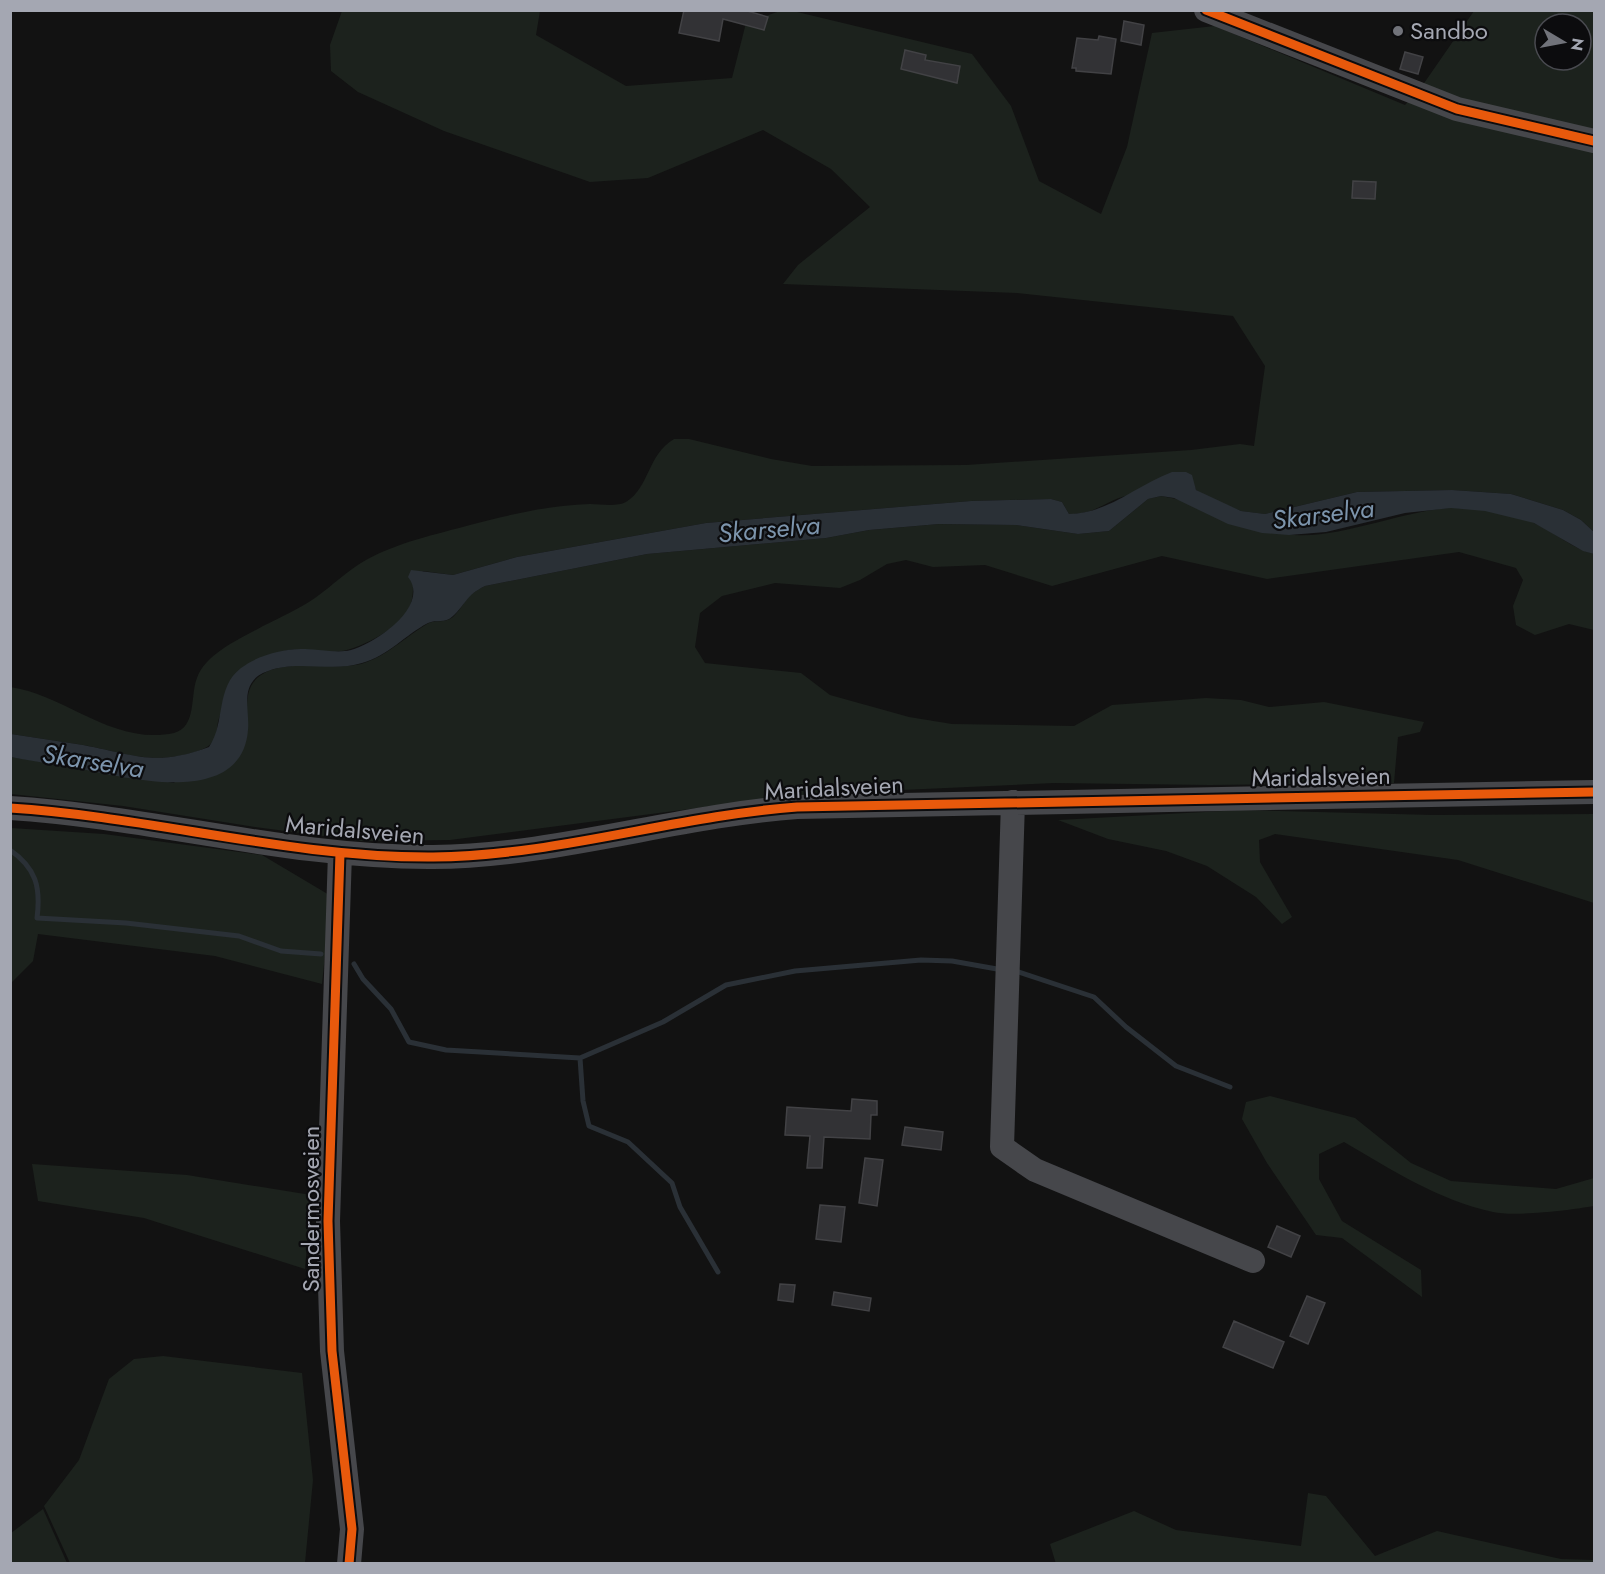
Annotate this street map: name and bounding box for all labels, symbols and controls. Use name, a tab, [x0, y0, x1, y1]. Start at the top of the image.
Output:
north arrow	[1533, 12, 1593, 72]
place label: Sandbo	[1410, 13, 1488, 48]
marker: Sandbo	[1391, 24, 1405, 38]
text: N	[1565, 36, 1590, 53]
water label: Skarselva	[1270, 489, 1377, 539]
water label: Skarselva	[716, 506, 822, 552]
water label: Skarselva	[39, 734, 147, 788]
street label: Maridalsveien	[1251, 758, 1391, 795]
street label: Maridalsveien	[763, 766, 905, 809]
street label: Maridalsveien	[284, 806, 426, 853]
street label: Sandermosveien	[293, 1126, 328, 1292]

